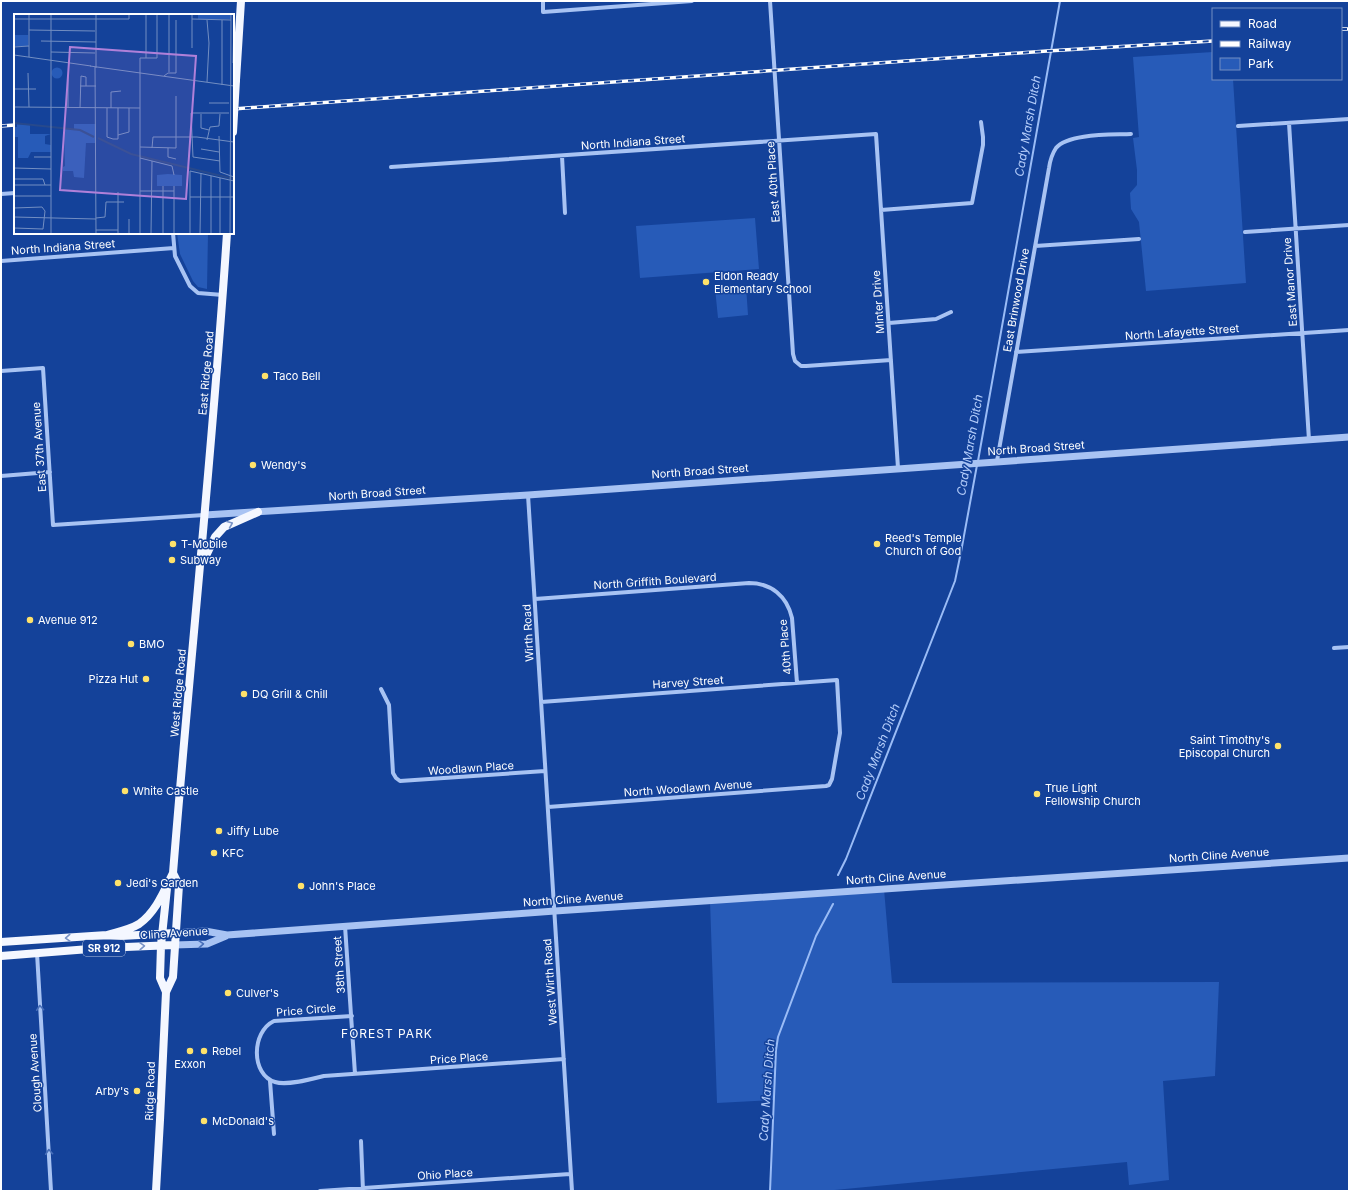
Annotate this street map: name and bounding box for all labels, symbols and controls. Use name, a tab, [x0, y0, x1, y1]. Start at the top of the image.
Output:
legend	[1212, 8, 1342, 80]
inset map	[14, 14, 234, 234]
text: Road	[1248, 16, 1277, 31]
text: Railway	[1248, 36, 1292, 51]
text: Park	[1248, 56, 1274, 71]
water label: Cady Marsh Ditch	[1011, 74, 1044, 178]
street label: North Indiana Street	[581, 131, 686, 153]
street label: East 40th Place	[763, 141, 783, 223]
street label: North Indiana Street	[11, 236, 116, 258]
street label: East Manor Drive	[1280, 237, 1300, 327]
street label: East Brinwood Drive	[1000, 247, 1032, 353]
place label: Eldon Ready Elementary School	[714, 269, 811, 296]
street label: Minter Drive	[869, 270, 887, 334]
marker: Eldon Ready Elementary School	[701, 277, 711, 287]
street label: North Lafayette Street	[1124, 321, 1240, 343]
street label: East Ridge Road	[195, 330, 217, 416]
place label: Taco Bell	[273, 369, 320, 383]
marker: Taco Bell	[260, 371, 270, 381]
water label: Cady Marsh Ditch	[953, 393, 986, 497]
street label: East 37th Avenue	[29, 402, 49, 492]
street label: North Broad Street	[987, 438, 1085, 458]
place label: Wendy's	[261, 458, 306, 472]
marker: Wendy's	[248, 460, 258, 470]
street label: North Broad Street	[651, 461, 749, 481]
street label: North Broad Street	[328, 483, 426, 503]
one-way arrow	[226, 521, 234, 529]
place label: Reed's Temple Church of God	[885, 531, 962, 558]
place label: T-Mobile	[181, 537, 227, 551]
marker: T-Mobile	[168, 539, 178, 549]
marker: Reed's Temple Church of God	[872, 539, 882, 549]
place label: Subway	[180, 553, 221, 567]
marker: Subway	[167, 555, 177, 565]
street label: North Griffith Boulevard	[593, 570, 717, 592]
street label: Wirth Road	[520, 604, 536, 662]
place label: Avenue 912	[38, 613, 98, 627]
marker: Avenue 912	[25, 615, 35, 625]
street label: 40th Place	[776, 619, 794, 675]
place label: BMO	[139, 637, 165, 651]
marker: BMO	[126, 639, 136, 649]
street label: West Ridge Road	[167, 648, 189, 738]
place label: Pizza Hut	[89, 672, 138, 686]
street label: Harvey Street	[652, 673, 724, 691]
marker: Pizza Hut	[141, 674, 151, 684]
place label: DQ Grill & Chill	[252, 687, 328, 701]
marker: DQ Grill & Chill	[239, 689, 249, 699]
water label: Cady Marsh Ditch	[852, 701, 903, 802]
place label: Saint Timothy's Episcopal Church	[1179, 733, 1270, 760]
marker: Saint Timothy's Episcopal Church	[1273, 741, 1283, 751]
street label: Woodlawn Place	[428, 758, 514, 778]
street label: North Woodlawn Avenue	[623, 777, 753, 799]
place label: True Light Fellowship Church	[1045, 781, 1141, 808]
place label: White Castle	[133, 784, 199, 798]
marker: White Castle	[120, 786, 130, 796]
marker: True Light Fellowship Church	[1032, 789, 1042, 799]
place label: Jiffy Lube	[227, 824, 279, 838]
marker: Jiffy Lube	[214, 826, 224, 836]
street label: North Cline Avenue	[1168, 845, 1270, 865]
place label: KFC	[222, 846, 244, 860]
marker: KFC	[209, 848, 219, 858]
street label: North Cline Avenue	[845, 867, 947, 887]
place label: Jedi's Garden	[126, 876, 198, 890]
marker: Jedi's Garden	[113, 878, 123, 888]
place label: John's Place	[309, 879, 376, 893]
marker: John's Place	[296, 881, 306, 891]
street label: North Cline Avenue	[522, 889, 624, 909]
street label: Cline Avenue	[140, 924, 208, 942]
one-way arrow	[65, 933, 71, 942]
street label: 38th Street	[330, 935, 348, 994]
street label: West Wirth Road	[540, 938, 560, 1026]
one-way arrow	[198, 939, 204, 948]
road number: SR 912	[83, 940, 125, 956]
one-way arrow	[139, 942, 145, 951]
place label: Culver's	[236, 986, 279, 1000]
marker: Culver's	[223, 988, 233, 998]
street label: Price Circle	[276, 1000, 336, 1020]
one-way arrow	[35, 1005, 44, 1011]
district label: FOREST PARK	[341, 1026, 433, 1041]
street label: Clough Avenue	[25, 1033, 45, 1113]
water label: Cady Marsh Ditch	[755, 1038, 778, 1142]
place label: Rebel	[212, 1044, 241, 1058]
marker: Exxon	[185, 1046, 195, 1056]
marker: Rebel	[199, 1046, 209, 1056]
street label: Price Place	[429, 1049, 489, 1067]
place label: Exxon	[174, 1057, 206, 1071]
street label: Ridge Road	[142, 1061, 158, 1121]
place label: Arby's	[95, 1084, 129, 1098]
marker: Arby's	[132, 1086, 142, 1096]
place label: McDonald's	[212, 1114, 274, 1128]
marker: McDonald's	[199, 1116, 209, 1126]
one-way arrow	[44, 1149, 53, 1155]
street label: Ohio Place	[417, 1165, 473, 1183]

